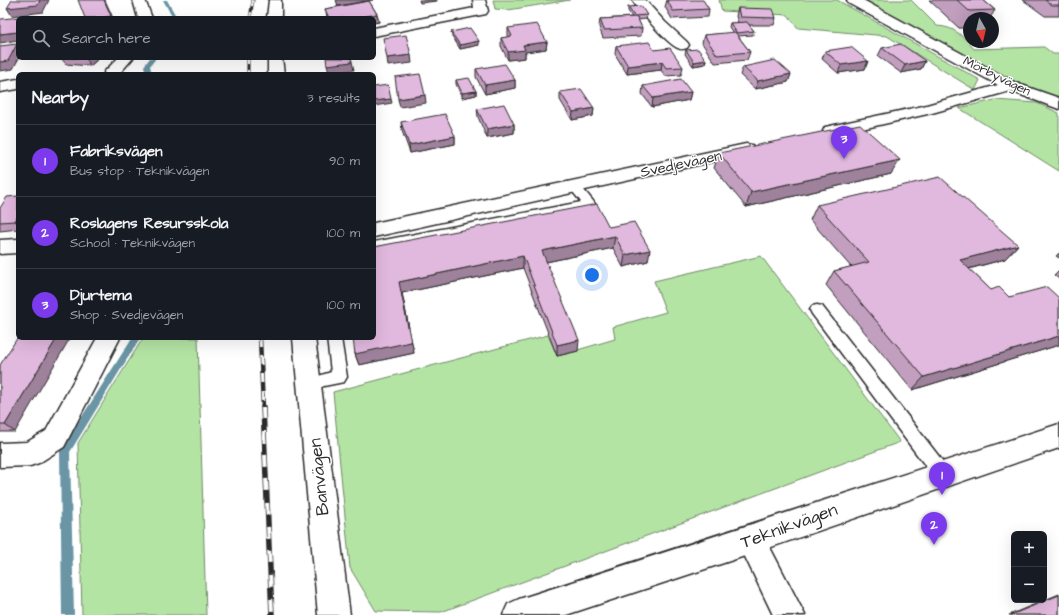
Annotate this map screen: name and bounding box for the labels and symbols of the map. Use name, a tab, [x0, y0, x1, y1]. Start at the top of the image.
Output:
north arrow	[963, 12, 999, 48]
street label: Mörbyvägen	[960, 52, 1034, 101]
pin: 3	[831, 126, 857, 159]
street label: Svedjevägen	[638, 145, 724, 184]
your location	[582, 265, 602, 285]
street label: Banvägen	[303, 437, 336, 517]
pin: 1	[929, 462, 955, 495]
street label: Teknikvägen	[737, 497, 841, 556]
pin: 2	[921, 512, 947, 545]

